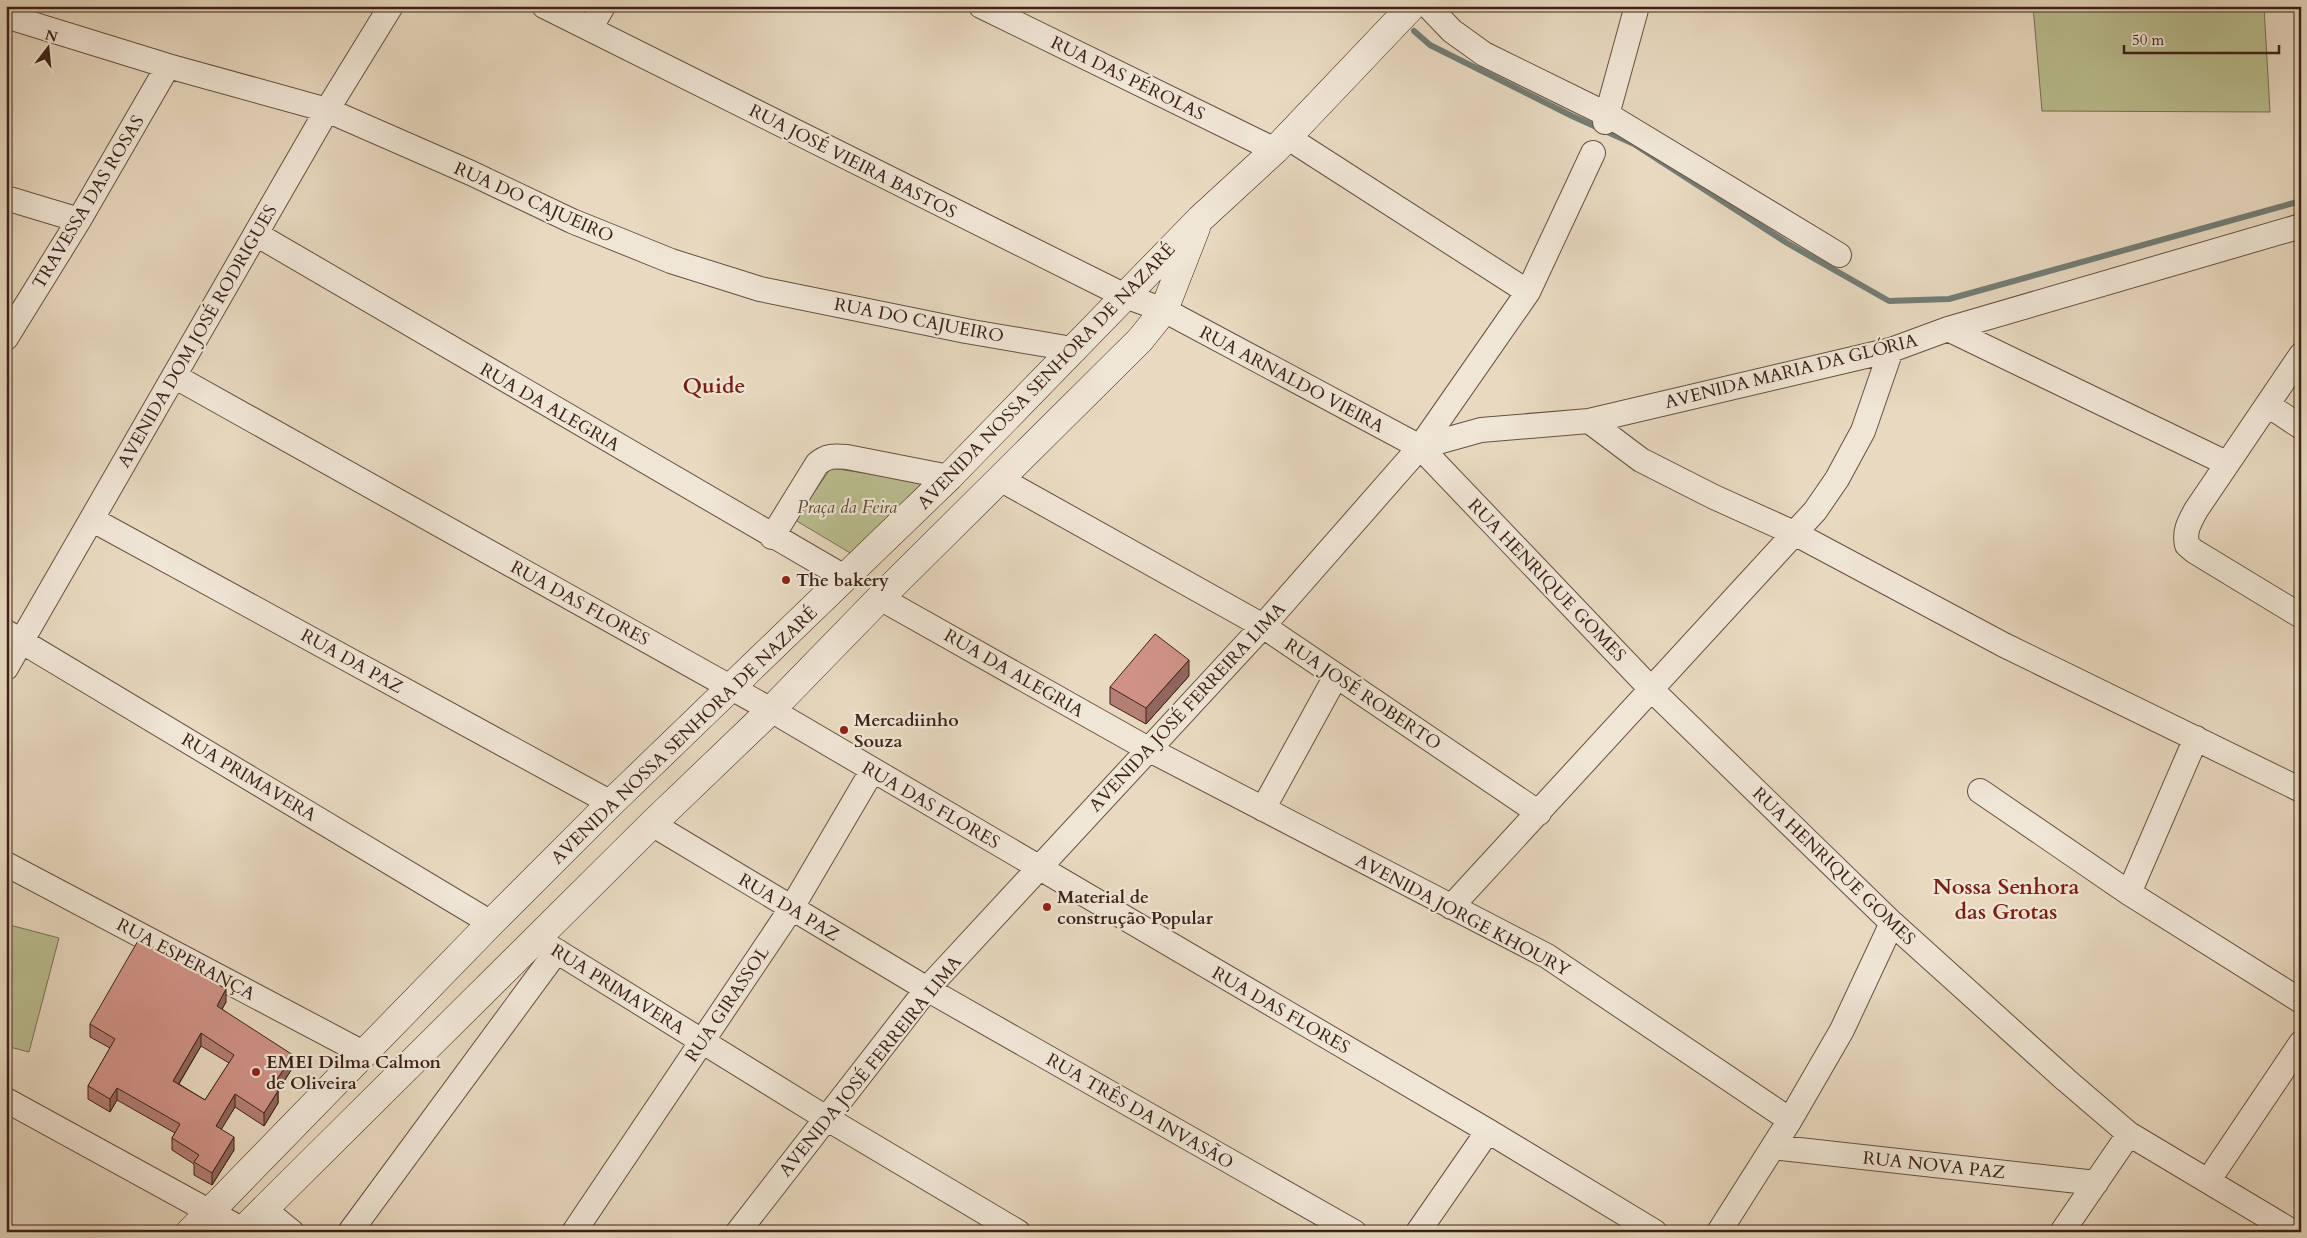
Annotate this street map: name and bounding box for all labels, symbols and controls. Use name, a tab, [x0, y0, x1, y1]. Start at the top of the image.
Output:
north arrow	[22, 22, 72, 72]
scale bar	[2124, 22, 2280, 54]
text: N	[43, 25, 60, 47]
street label: RUA DAS PÉROLAS	[1047, 30, 1209, 127]
text: 50 m	[2132, 30, 2164, 50]
street label: RUA JOSÉ VIEIRA BASTOS	[745, 98, 961, 225]
street label: TRAVESSA DAS ROSAS	[27, 111, 150, 294]
street label: RUA DO CAJUEIRO	[450, 156, 618, 249]
street label: AVENIDA DOM JOSÉ RODRIGUES	[112, 200, 283, 472]
street label: AVENIDA NOSSA SENHORA DE NAZARÉ	[912, 238, 1181, 515]
street label: RUA DO CAJUEIRO	[832, 292, 1006, 349]
street label: RUA ARNALDO VIEIRA	[1195, 320, 1389, 439]
street label: AVENIDA MARIA DA GLÓRIA	[1662, 328, 1920, 415]
street label: RUA DA ALEGRIA	[475, 357, 624, 458]
district label: Quide	[683, 371, 745, 401]
street label: RUA HENRIQUE GOMES	[1462, 493, 1631, 667]
park label: Praça da Feira	[797, 495, 897, 520]
street label: RUA DAS FLORES	[506, 555, 654, 652]
place label: The bakery	[796, 568, 890, 593]
marker: The bakery	[780, 574, 792, 586]
street label: AVENIDA JOSÉ FERREIRA LIMA	[1083, 597, 1291, 818]
street label: AVENIDA NOSSA SENHORA DE NAZARÉ	[546, 601, 823, 870]
street label: RUA DA PAZ	[296, 623, 407, 700]
street label: RUA DA ALEGRIA	[939, 623, 1088, 724]
street label: RUA JOSÉ ROBERTO	[1279, 633, 1446, 756]
place label: Mercadiinho Souza	[854, 708, 959, 754]
marker: Mercadiinho Souza	[838, 724, 850, 736]
street label: RUA PRIMAVERA	[177, 727, 321, 828]
street label: RUA DAS FLORES	[857, 756, 1004, 855]
street label: RUA HENRIQUE GOMES	[1747, 782, 1921, 951]
street label: AVENIDA JORGE KHOURY	[1351, 848, 1575, 983]
street label: RUA DA PAZ	[734, 868, 844, 947]
district label: Nossa Senhora das Grotas	[1933, 872, 2079, 927]
place label: Material de construção Popular	[1057, 885, 1214, 931]
marker: Material de construção Popular	[1041, 901, 1053, 913]
street label: RUA ESPERANÇA	[112, 912, 260, 1007]
street label: RUA PRIMAVERA	[546, 938, 690, 1041]
street label: RUA GIRASSOL	[679, 941, 776, 1067]
street label: AVENIDA JOSÉ FERREIRA LIMA	[773, 950, 968, 1182]
street label: RUA DAS FLORES	[1207, 961, 1354, 1060]
street label: RUA TRÊS DA INVASÃO	[1041, 1047, 1238, 1175]
place label: EMEI Dilma Calmon de Oliveira	[266, 1050, 441, 1096]
marker: EMEI Dilma Calmon de Oliveira	[250, 1066, 262, 1078]
street label: RUA NOVA PAZ	[1862, 1146, 2006, 1185]

